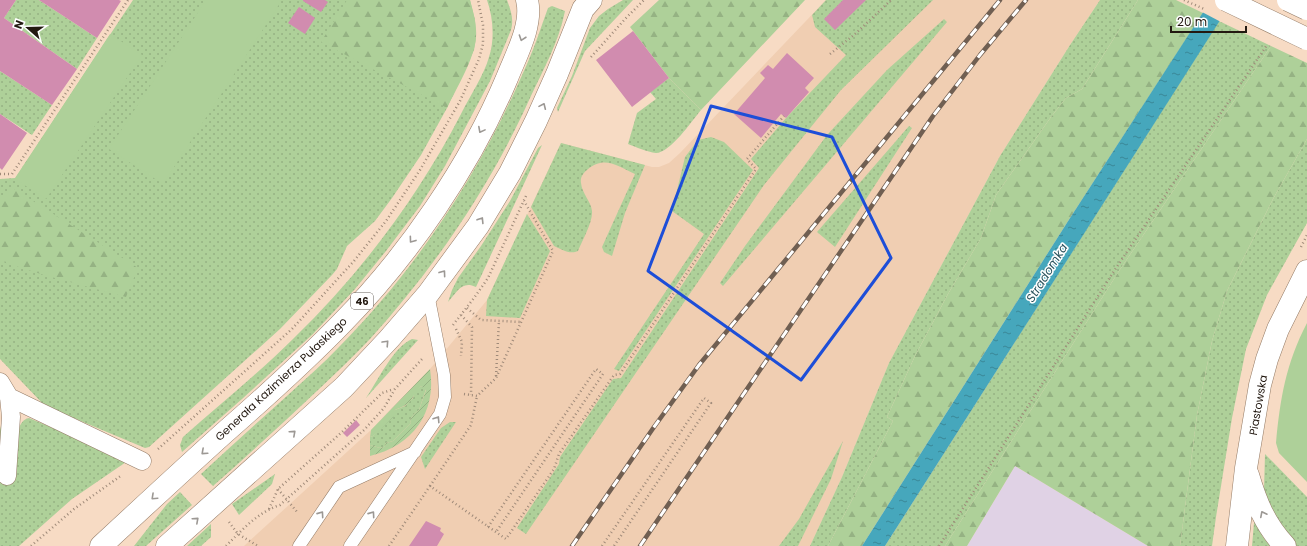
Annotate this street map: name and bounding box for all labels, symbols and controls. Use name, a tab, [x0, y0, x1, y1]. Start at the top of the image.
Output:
north arrow	[8, 8, 48, 48]
scale bar	[1171, 8, 1246, 34]
text: 20 m	[1177, 13, 1207, 30]
text: N	[10, 18, 28, 31]
one-way arrow	[518, 34, 527, 41]
one-way arrow	[538, 103, 546, 110]
one-way arrow	[478, 126, 486, 133]
one-way arrow	[476, 217, 484, 224]
one-way arrow	[409, 236, 417, 243]
water label: Stradomka	[1022, 240, 1071, 305]
one-way arrow	[439, 271, 446, 278]
road number: 46	[351, 293, 373, 309]
street label: Generała Kazimierza Pułaskiego	[212, 313, 350, 445]
one-way arrow	[381, 340, 388, 347]
street label: Piastowska	[1245, 373, 1271, 437]
one-way arrow	[432, 416, 440, 423]
one-way arrow	[288, 431, 295, 438]
one-way arrow	[201, 447, 208, 454]
one-way arrow	[151, 493, 159, 500]
one-way arrow	[316, 511, 324, 518]
one-way arrow	[367, 511, 375, 518]
one-way arrow	[1260, 511, 1268, 519]
one-way arrow	[191, 517, 199, 525]

